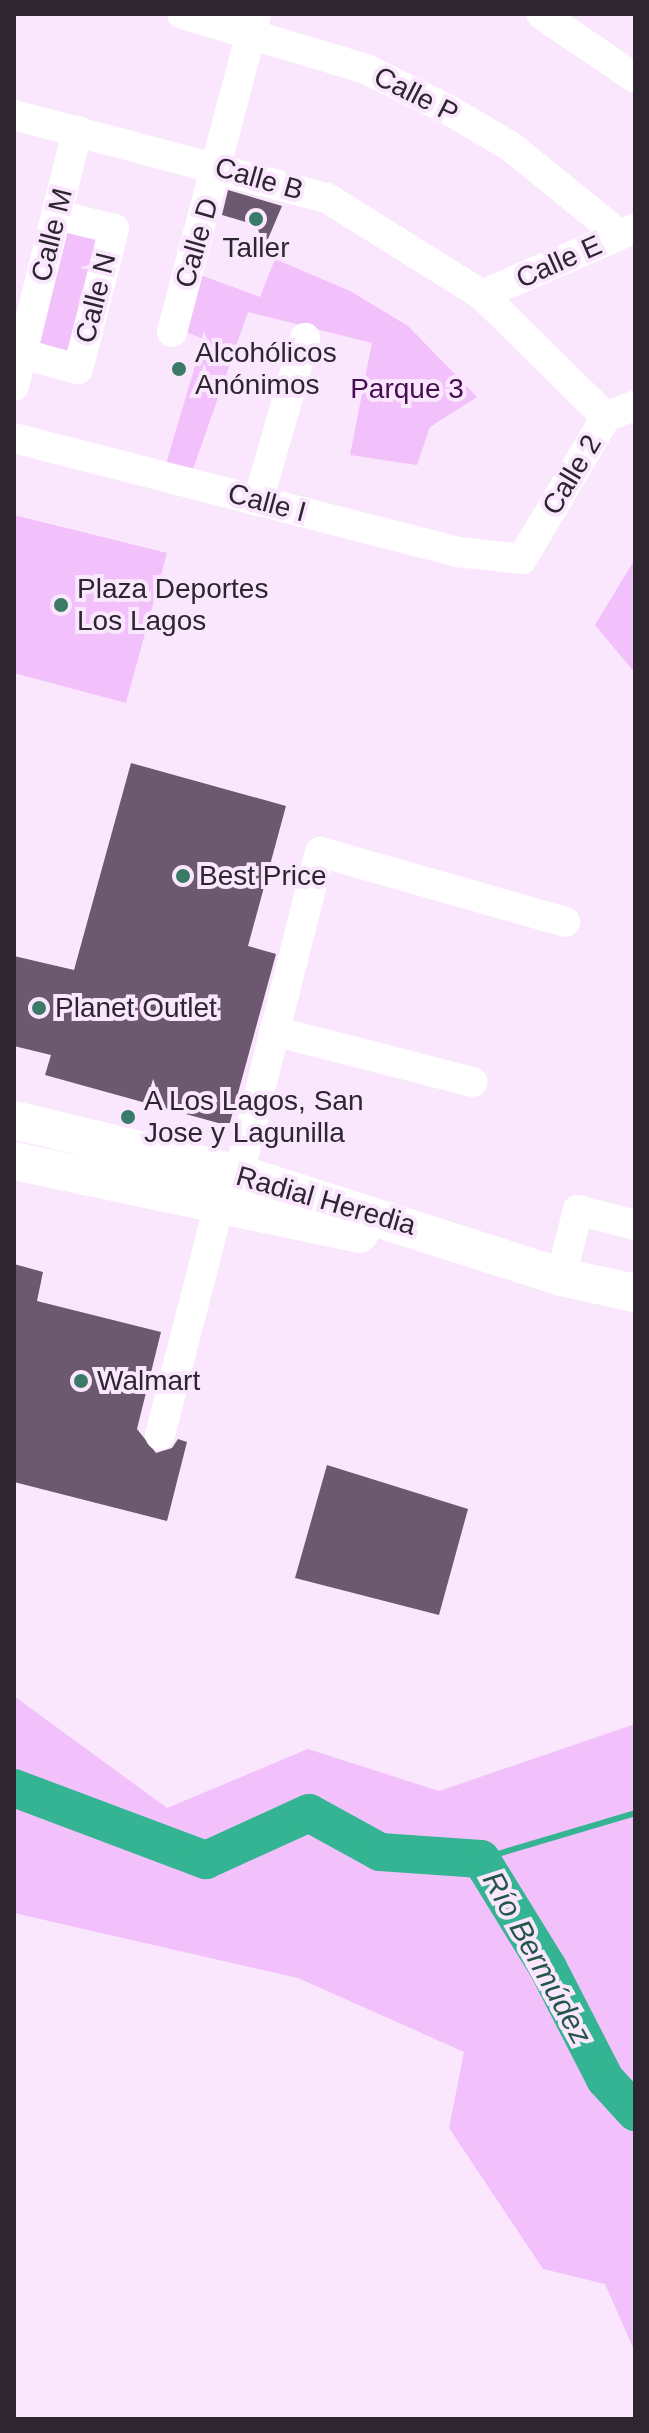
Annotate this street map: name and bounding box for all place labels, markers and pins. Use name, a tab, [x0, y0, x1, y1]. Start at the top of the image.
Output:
marker: Taller	[247, 210, 265, 228]
place label: Taller	[223, 231, 289, 265]
place label: Alcohólicos Anónimos	[195, 336, 337, 402]
marker: Alcohólicos Anónimos	[170, 360, 188, 378]
place label: Plaza Deportes Los Lagos	[77, 572, 268, 638]
marker: Plaza Deportes Los Lagos	[52, 596, 70, 614]
place label: Best Price	[199, 859, 327, 893]
marker: Best Price	[174, 867, 192, 885]
place label: Planet Outlet	[55, 991, 217, 1025]
marker: Planet Outlet	[30, 999, 48, 1017]
place label: A Los Lagos, San Jose y Lagunilla	[144, 1084, 365, 1150]
marker: A Los Lagos, San Jose y Lagunilla	[119, 1108, 137, 1126]
place label: Walmart	[97, 1364, 200, 1398]
marker: Walmart	[72, 1372, 90, 1390]

